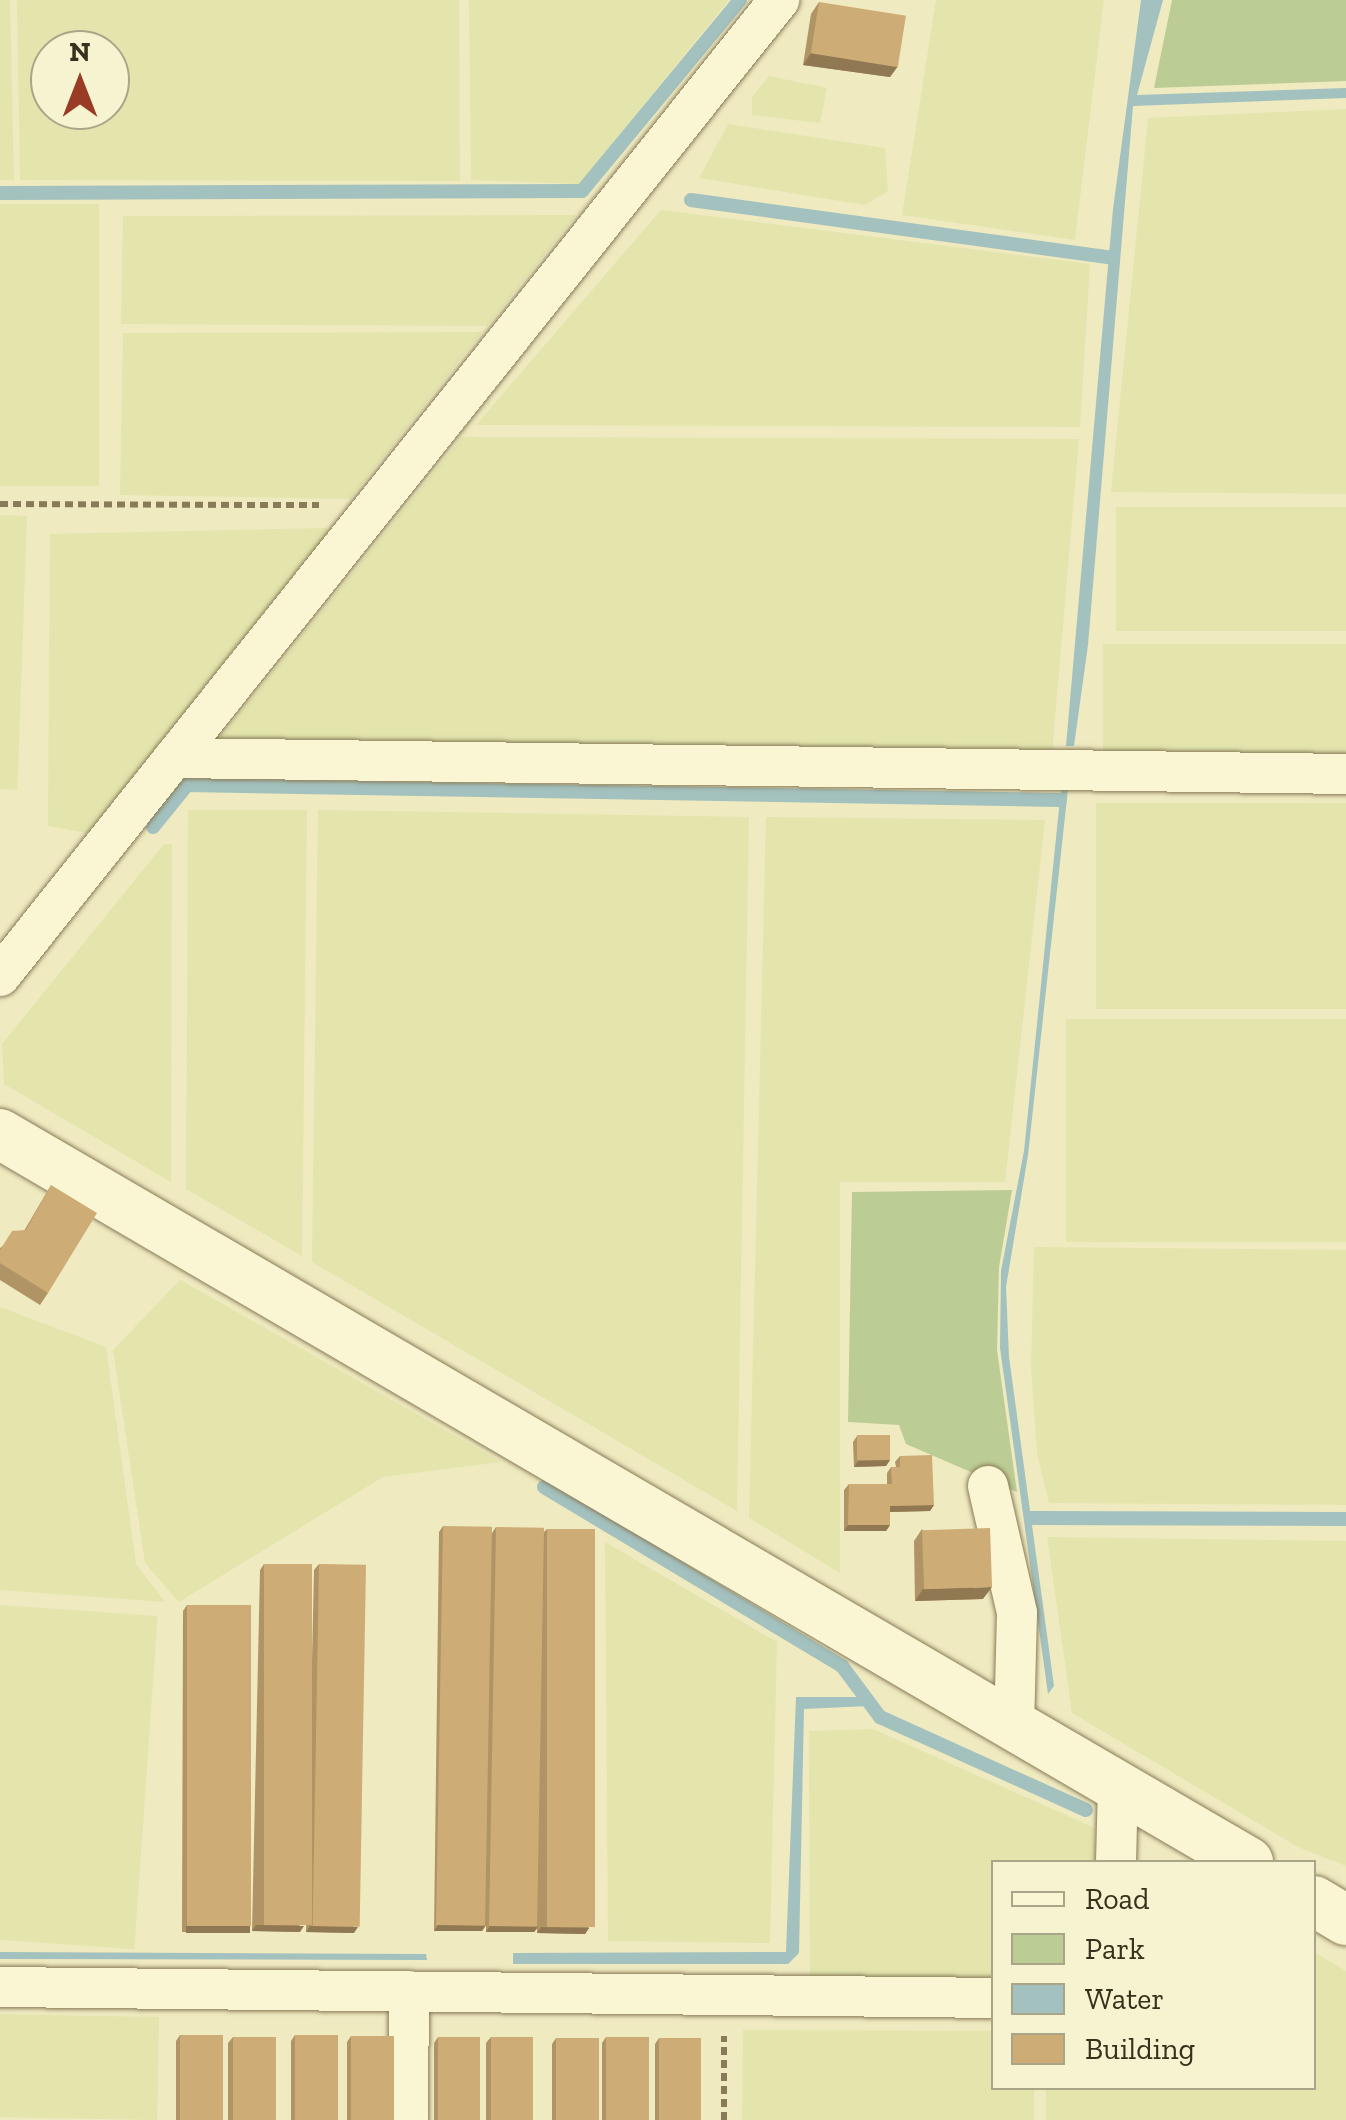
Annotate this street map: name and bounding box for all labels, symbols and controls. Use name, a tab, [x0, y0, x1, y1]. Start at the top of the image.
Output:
north arrow	[30, 30, 130, 130]
text: N	[69, 35, 91, 68]
legend	[991, 1860, 1316, 2090]
text: Road	[1085, 1881, 1150, 1917]
text: Park	[1085, 1931, 1145, 1967]
text: Water	[1085, 1981, 1164, 2017]
text: Building	[1085, 2031, 1195, 2067]

